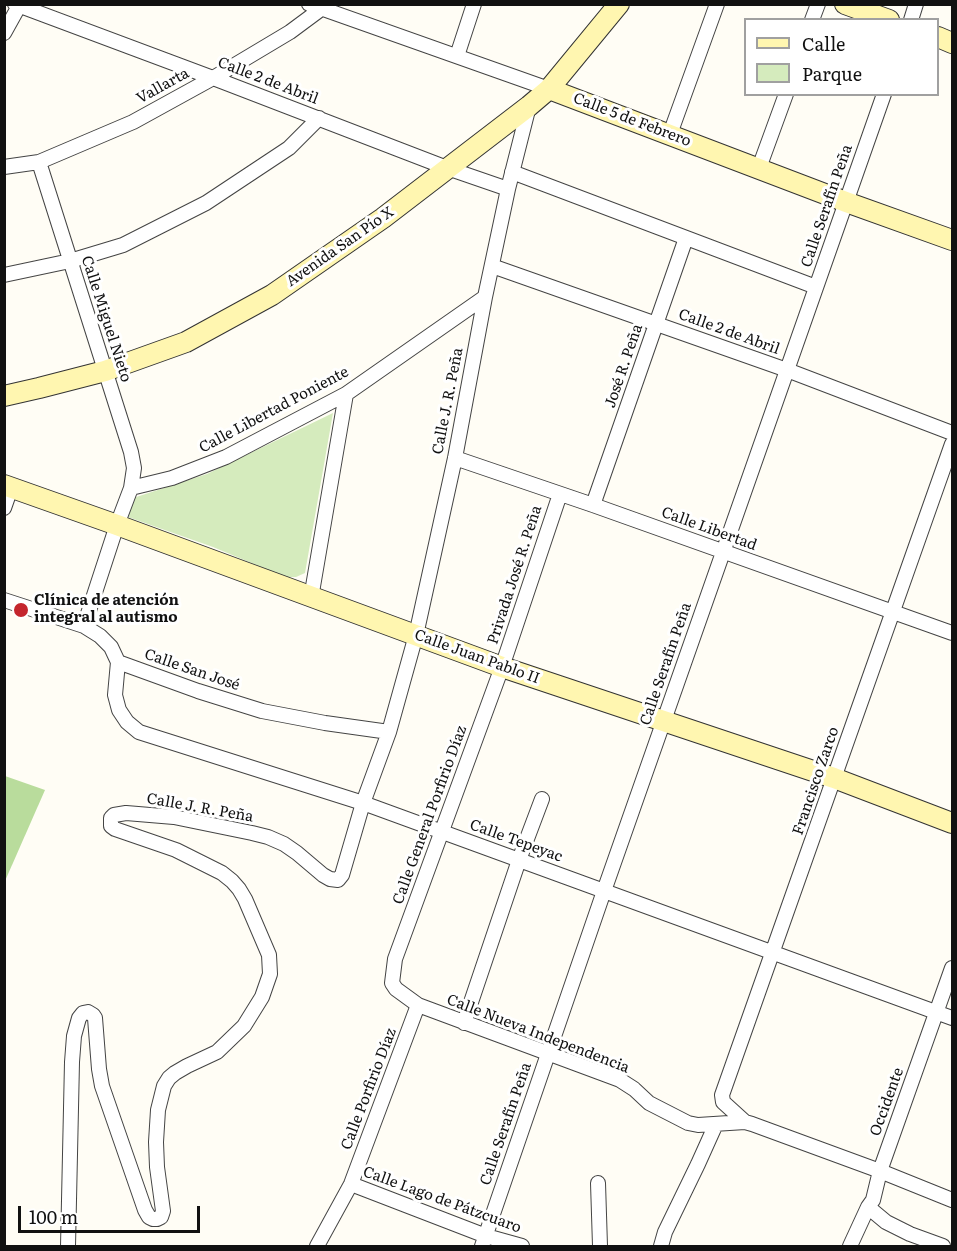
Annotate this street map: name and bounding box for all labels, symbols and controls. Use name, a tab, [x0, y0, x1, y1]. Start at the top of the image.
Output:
legend	[744, 18, 939, 96]
text: Calle	[802, 30, 845, 57]
street label: Calle 2 de Abril	[215, 54, 321, 108]
text: Parque	[802, 60, 862, 87]
street label: Vallarta	[134, 64, 192, 108]
street label: Calle 5 de Febrero	[571, 89, 693, 151]
street label: Calle Serafín Peña	[798, 142, 856, 270]
street label: Avenida San Pío X	[283, 203, 397, 291]
street label: Calle Miguel Nieto	[77, 254, 135, 384]
street label: Calle 2 de Abril	[676, 305, 782, 359]
street label: José R. Peña	[601, 322, 647, 410]
street label: Calle J. R. Peña	[429, 346, 467, 456]
street label: Calle Libertad Poniente	[196, 363, 352, 457]
street label: Privada José R. Peña	[484, 503, 546, 647]
street label: Calle Libertad	[659, 503, 759, 555]
place label: Clínica de atención integral al autismo	[34, 592, 179, 627]
street label: Calle Serafín Peña	[637, 600, 695, 728]
marker: Clínica de atención integral al autismo	[12, 601, 30, 619]
street label: Calle Juan Pablo II	[412, 626, 542, 688]
street label: Calle San José	[142, 645, 242, 695]
street label: Calle General Porfirio Díaz	[389, 723, 471, 907]
street label: Francisco Zarco	[789, 725, 843, 837]
street label: Calle J. R. Peña	[145, 790, 255, 826]
street label: Calle Tepeyac	[467, 816, 565, 866]
street label: Calle Nueva Independencia	[444, 991, 632, 1077]
street label: Calle Porfirio Díaz	[337, 1026, 401, 1152]
street label: Calle Serafín Peña	[477, 1060, 535, 1188]
street label: Occidente	[866, 1065, 908, 1139]
street label: Calle Lago de Pátzcuaro	[360, 1163, 524, 1237]
scale bar	[21, 1194, 202, 1232]
text: 100 m	[29, 1203, 78, 1230]

